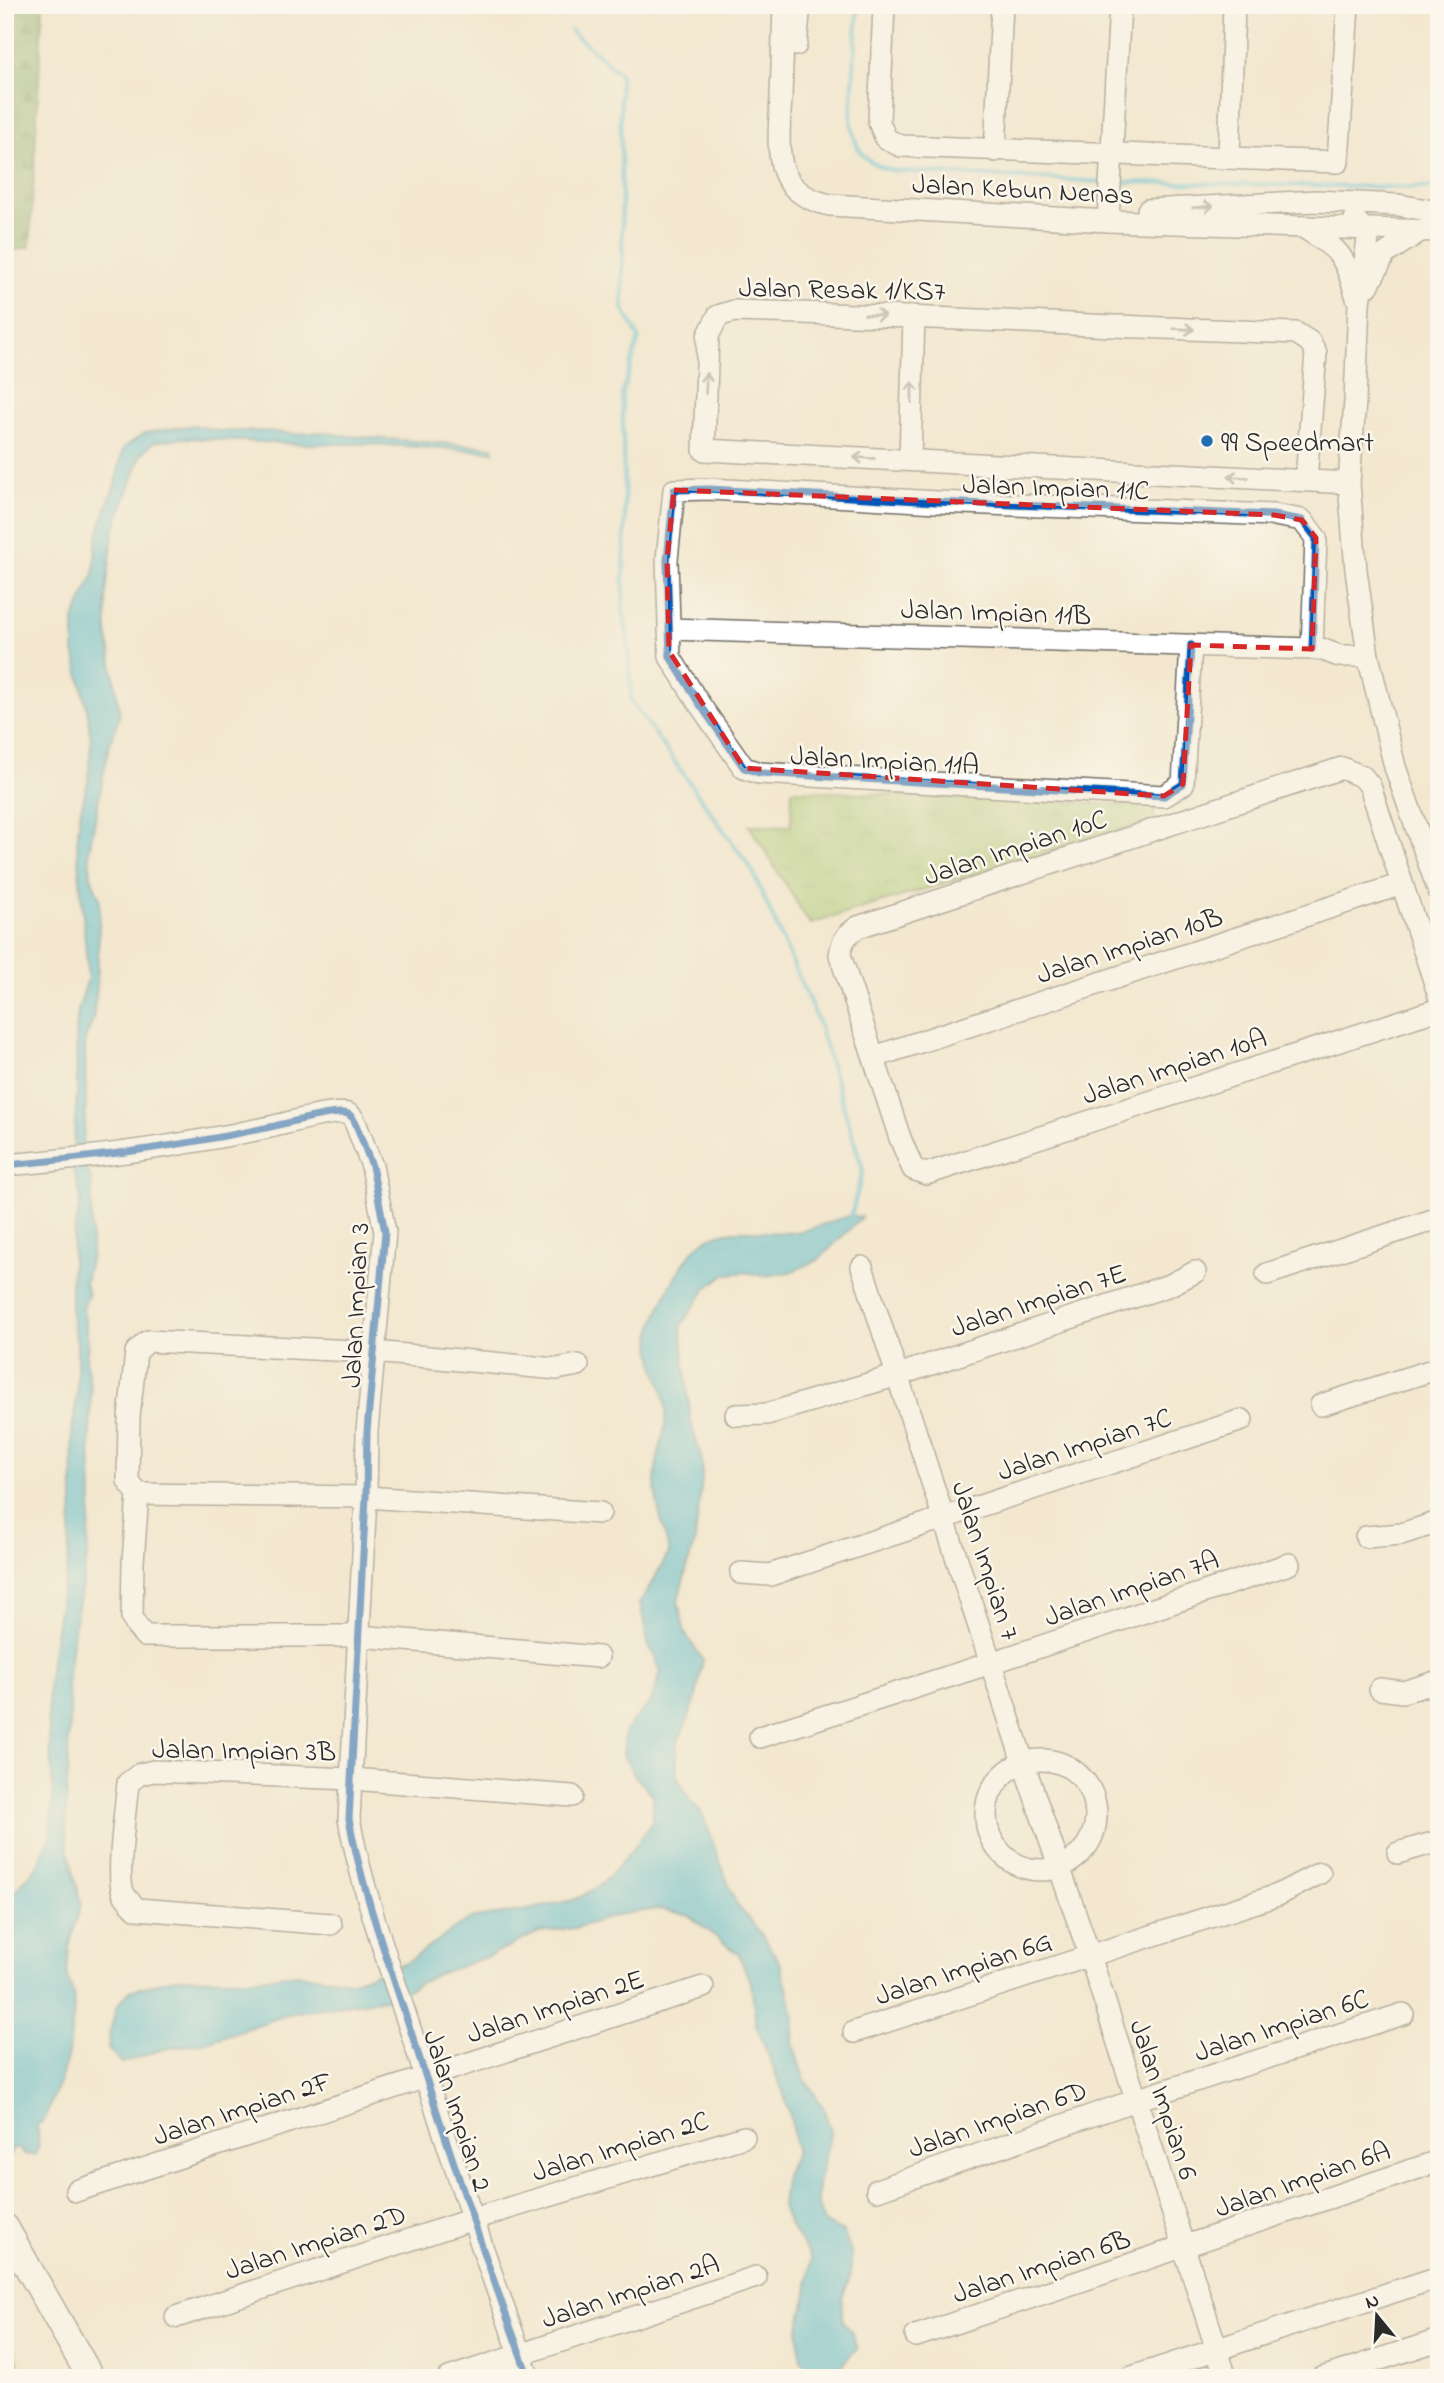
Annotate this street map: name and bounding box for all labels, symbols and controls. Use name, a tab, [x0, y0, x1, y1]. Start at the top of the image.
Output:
street label: Jalan Kebun Nenas	[911, 165, 1135, 218]
one-way arrow	[1192, 200, 1214, 213]
street label: Jalan Resak 1/KS7	[738, 269, 946, 314]
one-way arrow	[863, 308, 886, 322]
one-way arrow	[1172, 323, 1195, 336]
one-way arrow	[700, 372, 713, 395]
one-way arrow	[905, 380, 919, 403]
place label: 99 Speedmart	[1221, 424, 1374, 465]
marker: 99 Speedmart	[1199, 433, 1215, 449]
one-way arrow	[853, 451, 876, 464]
street label: Jalan Impian 11C	[962, 466, 1150, 513]
one-way arrow	[1227, 470, 1250, 483]
street label: Jalan Impian 11B	[900, 591, 1092, 638]
street label: Jalan Impian 11A	[789, 737, 980, 788]
street label: Jalan Impian 10C	[919, 800, 1113, 898]
street label: Jalan Impian 10B	[1032, 898, 1229, 997]
street label: Jalan Impian 10A	[1077, 1019, 1273, 1118]
street label: Jalan Impian 3	[333, 1221, 382, 1389]
street label: Jalan Impian 7E	[946, 1255, 1132, 1350]
street label: Jalan Impian 7C	[993, 1399, 1177, 1494]
street label: Jalan Impian 7	[939, 1476, 1029, 1647]
street label: Jalan Impian 7A	[1039, 1541, 1225, 1639]
street label: Jalan Impian 3B	[151, 1730, 336, 1775]
street label: Jalan Impian 6G	[870, 1922, 1058, 2018]
street label: Jalan Impian 2E	[462, 1960, 650, 2056]
street label: Jalan Impian 6C	[1189, 1980, 1375, 2075]
street label: Jalan Impian 6	[1116, 2015, 1207, 2185]
street label: Jalan Impian 2	[410, 2025, 501, 2197]
street label: Jalan Impian 2F	[148, 2062, 338, 2159]
street label: Jalan Impian 6D	[903, 2072, 1093, 2171]
street label: Jalan Impian 2C	[527, 2102, 715, 2195]
street label: Jalan Impian 6A	[1210, 2132, 1397, 2231]
street label: Jalan Impian 2D	[220, 2196, 412, 2293]
street label: Jalan Impian 6B	[948, 2220, 1136, 2316]
street label: Jalan Impian 2A	[537, 2245, 725, 2341]
north arrow	[1342, 2282, 1412, 2352]
text: N	[1362, 2287, 1383, 2317]

